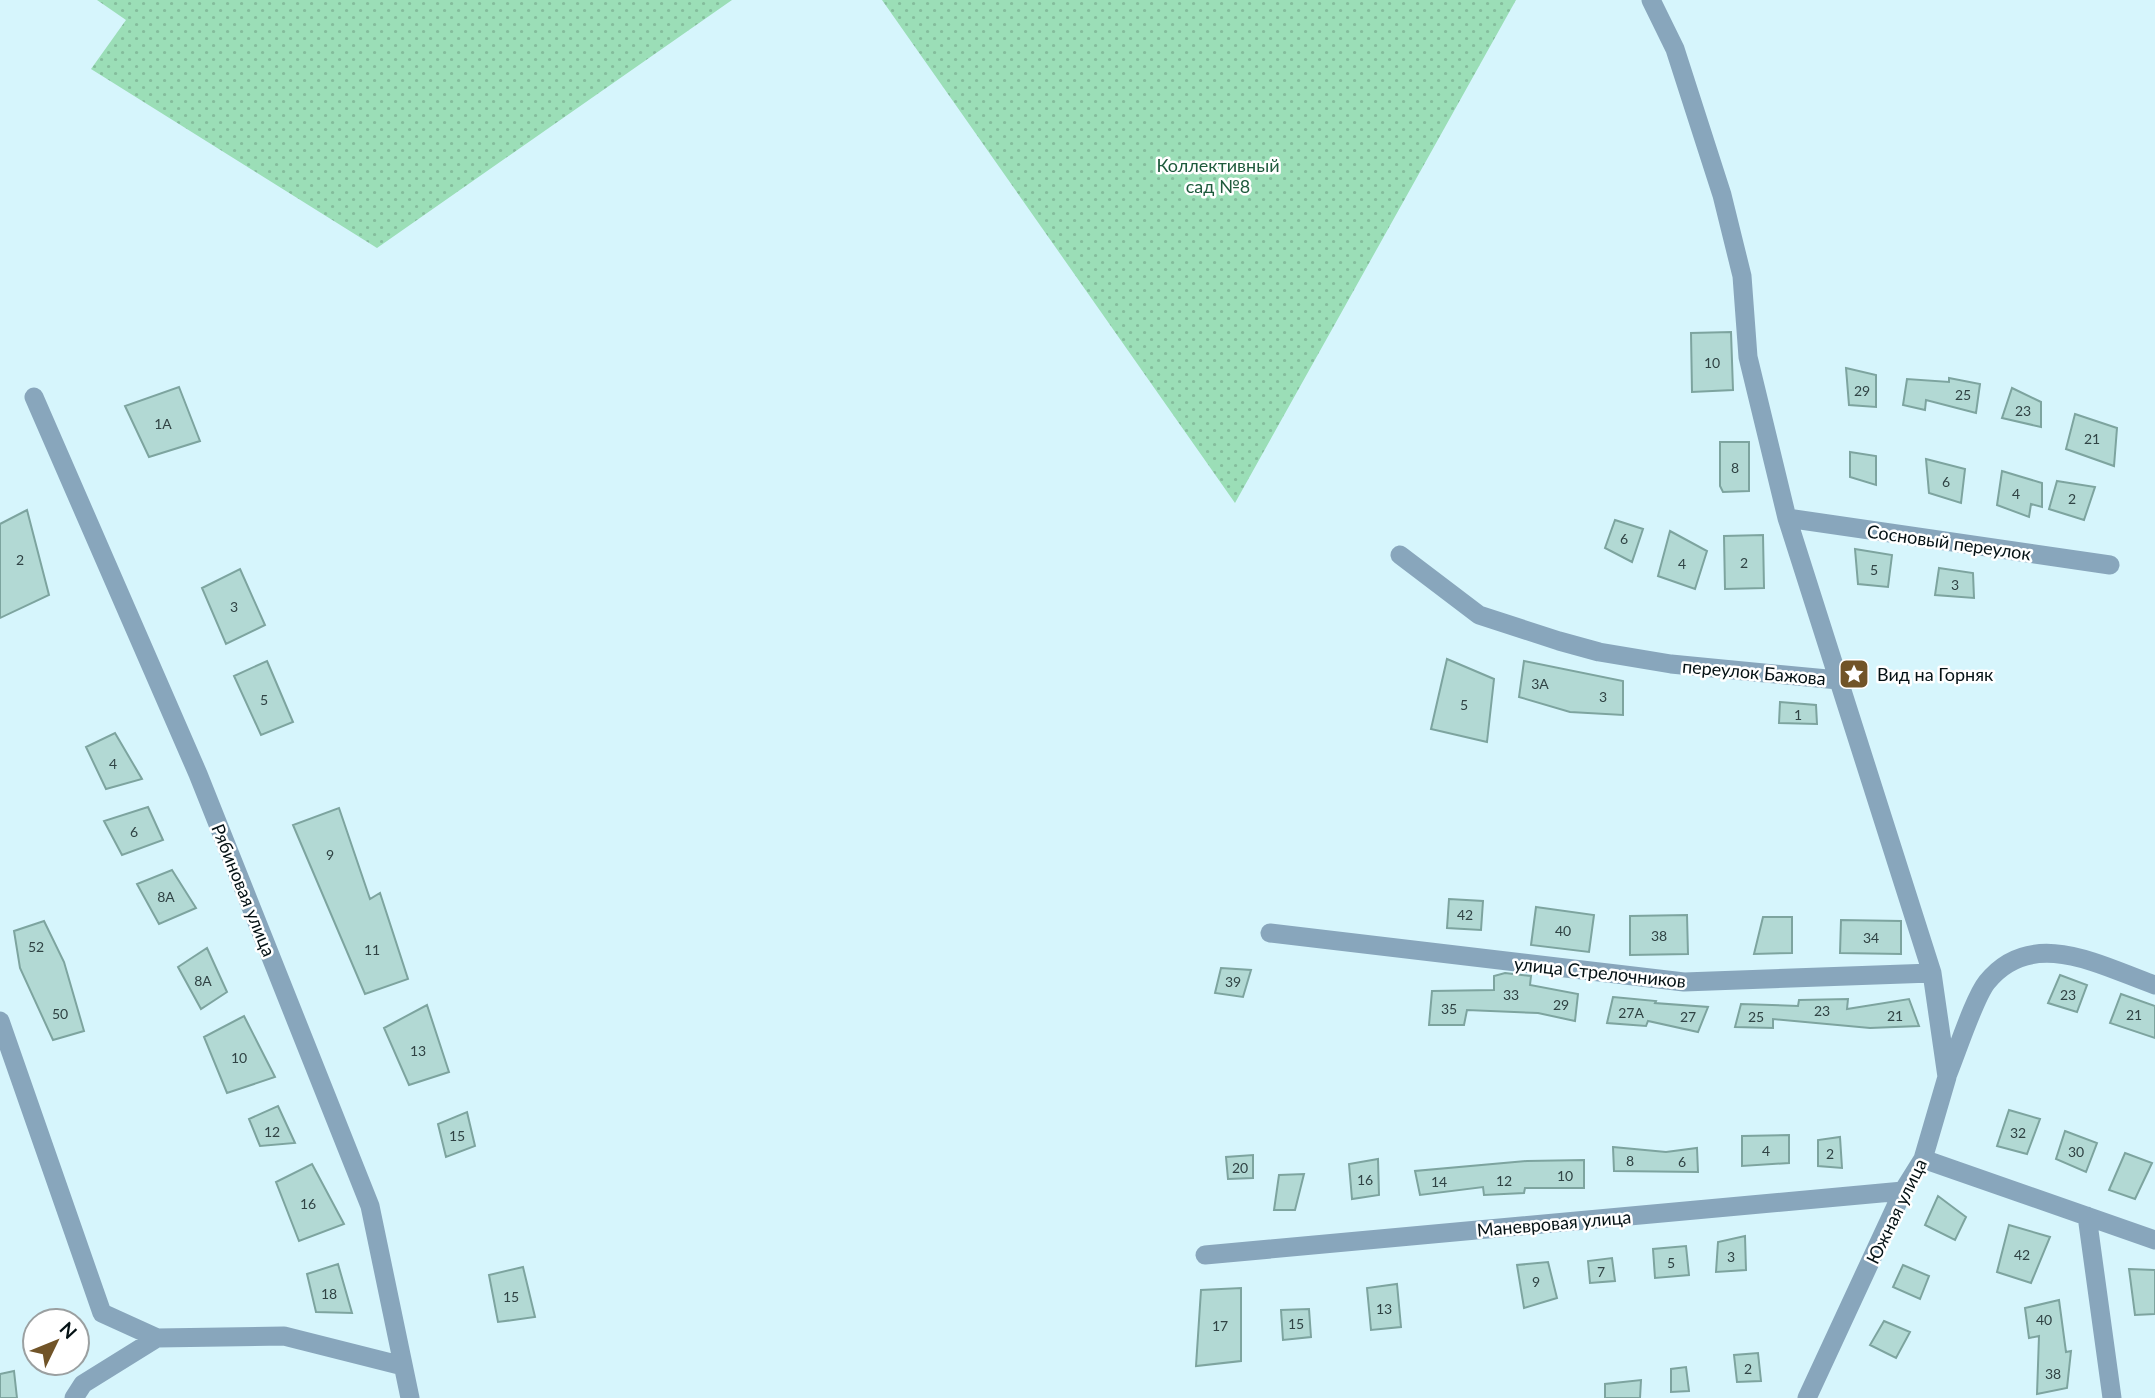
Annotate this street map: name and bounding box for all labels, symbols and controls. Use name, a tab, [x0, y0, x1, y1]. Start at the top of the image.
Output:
park label: Коллективный сад №8	[1156, 154, 1280, 197]
house number: 10	[1704, 354, 1720, 371]
house number: 29	[1854, 382, 1870, 399]
house number: 25	[1955, 386, 1971, 403]
house number: 23	[2015, 402, 2031, 419]
house number: 1А	[154, 415, 172, 432]
house number: 21	[2084, 430, 2100, 447]
house number: 8	[1731, 459, 1739, 476]
house number: 6	[1942, 473, 1950, 490]
house number: 4	[2012, 485, 2020, 502]
house number: 2	[2068, 490, 2076, 507]
street label: Сосновый переулок	[1866, 520, 2033, 564]
house number: 6	[1620, 530, 1628, 547]
house number: 2	[16, 551, 24, 568]
house number: 2	[1740, 554, 1748, 571]
house number: 4	[1678, 555, 1686, 572]
house number: 5	[1870, 561, 1878, 578]
house number: 3	[1951, 576, 1959, 593]
house number: 3	[230, 598, 238, 615]
street label: переулок Бажова	[1681, 655, 1827, 689]
place icon: Вид на Горняк	[1837, 657, 1871, 691]
place label: Вид на Горняк	[1877, 663, 1994, 685]
house number: 3А	[1531, 675, 1549, 692]
house number: 3	[1599, 688, 1607, 705]
house number: 5	[260, 691, 268, 708]
house number: 5	[1460, 696, 1468, 713]
house number: 1	[1794, 706, 1802, 723]
house number: 4	[109, 755, 117, 772]
street label: Рябиновая улица	[207, 821, 281, 959]
house number: 6	[130, 823, 138, 840]
house number: 9	[326, 846, 334, 863]
house number: 8А	[157, 888, 175, 905]
house number: 42	[1457, 906, 1473, 923]
house number: 40	[1555, 922, 1571, 939]
house number: 38	[1651, 927, 1667, 944]
house number: 34	[1863, 929, 1879, 946]
house number: 52	[28, 938, 44, 955]
house number: 11	[364, 941, 380, 958]
street label: улица Стрелочников	[1513, 952, 1687, 992]
house number: 8А	[194, 972, 212, 989]
house number: 39	[1225, 973, 1241, 990]
house number: 33	[1503, 986, 1519, 1003]
house number: 23	[2060, 986, 2076, 1003]
house number: 29	[1553, 996, 1569, 1013]
house number: 35	[1441, 1000, 1457, 1017]
house number: 23	[1814, 1002, 1830, 1019]
house number: 27А	[1618, 1004, 1644, 1021]
house number: 50	[52, 1005, 68, 1022]
house number: 21	[2126, 1006, 2142, 1023]
house number: 21	[1887, 1007, 1903, 1024]
house number: 27	[1680, 1008, 1696, 1025]
house number: 25	[1748, 1008, 1764, 1025]
house number: 13	[410, 1042, 426, 1059]
house number: 10	[231, 1049, 247, 1066]
house number: 12	[264, 1123, 280, 1140]
house number: 32	[2010, 1124, 2026, 1141]
house number: 15	[449, 1127, 465, 1144]
house number: 4	[1762, 1142, 1770, 1159]
house number: 30	[2068, 1143, 2084, 1160]
house number: 2	[1826, 1145, 1834, 1162]
house number: 8	[1626, 1152, 1634, 1169]
house number: 6	[1678, 1153, 1686, 1170]
street label: Южная улица	[1861, 1155, 1931, 1267]
house number: 20	[1232, 1159, 1248, 1176]
house number: 10	[1557, 1167, 1573, 1184]
house number: 16	[1357, 1171, 1373, 1188]
house number: 12	[1496, 1172, 1512, 1189]
house number: 14	[1431, 1173, 1447, 1190]
house number: 16	[300, 1195, 316, 1212]
street label: Маневровая улица	[1476, 1205, 1632, 1241]
house number: 42	[2014, 1246, 2030, 1263]
house number: 3	[1727, 1248, 1735, 1265]
house number: 5	[1667, 1254, 1675, 1271]
house number: 7	[1597, 1263, 1605, 1280]
house number: 9	[1532, 1273, 1540, 1290]
house number: 18	[321, 1285, 337, 1302]
house number: 15	[503, 1288, 519, 1305]
house number: 13	[1376, 1300, 1392, 1317]
north arrow	[21, 1307, 91, 1377]
house number: 40	[2036, 1311, 2052, 1328]
house number: 15	[1288, 1315, 1304, 1332]
text: N	[55, 1317, 82, 1343]
house number: 17	[1212, 1317, 1228, 1334]
house number: 2	[1744, 1360, 1752, 1377]
house number: 38	[2045, 1365, 2061, 1382]

